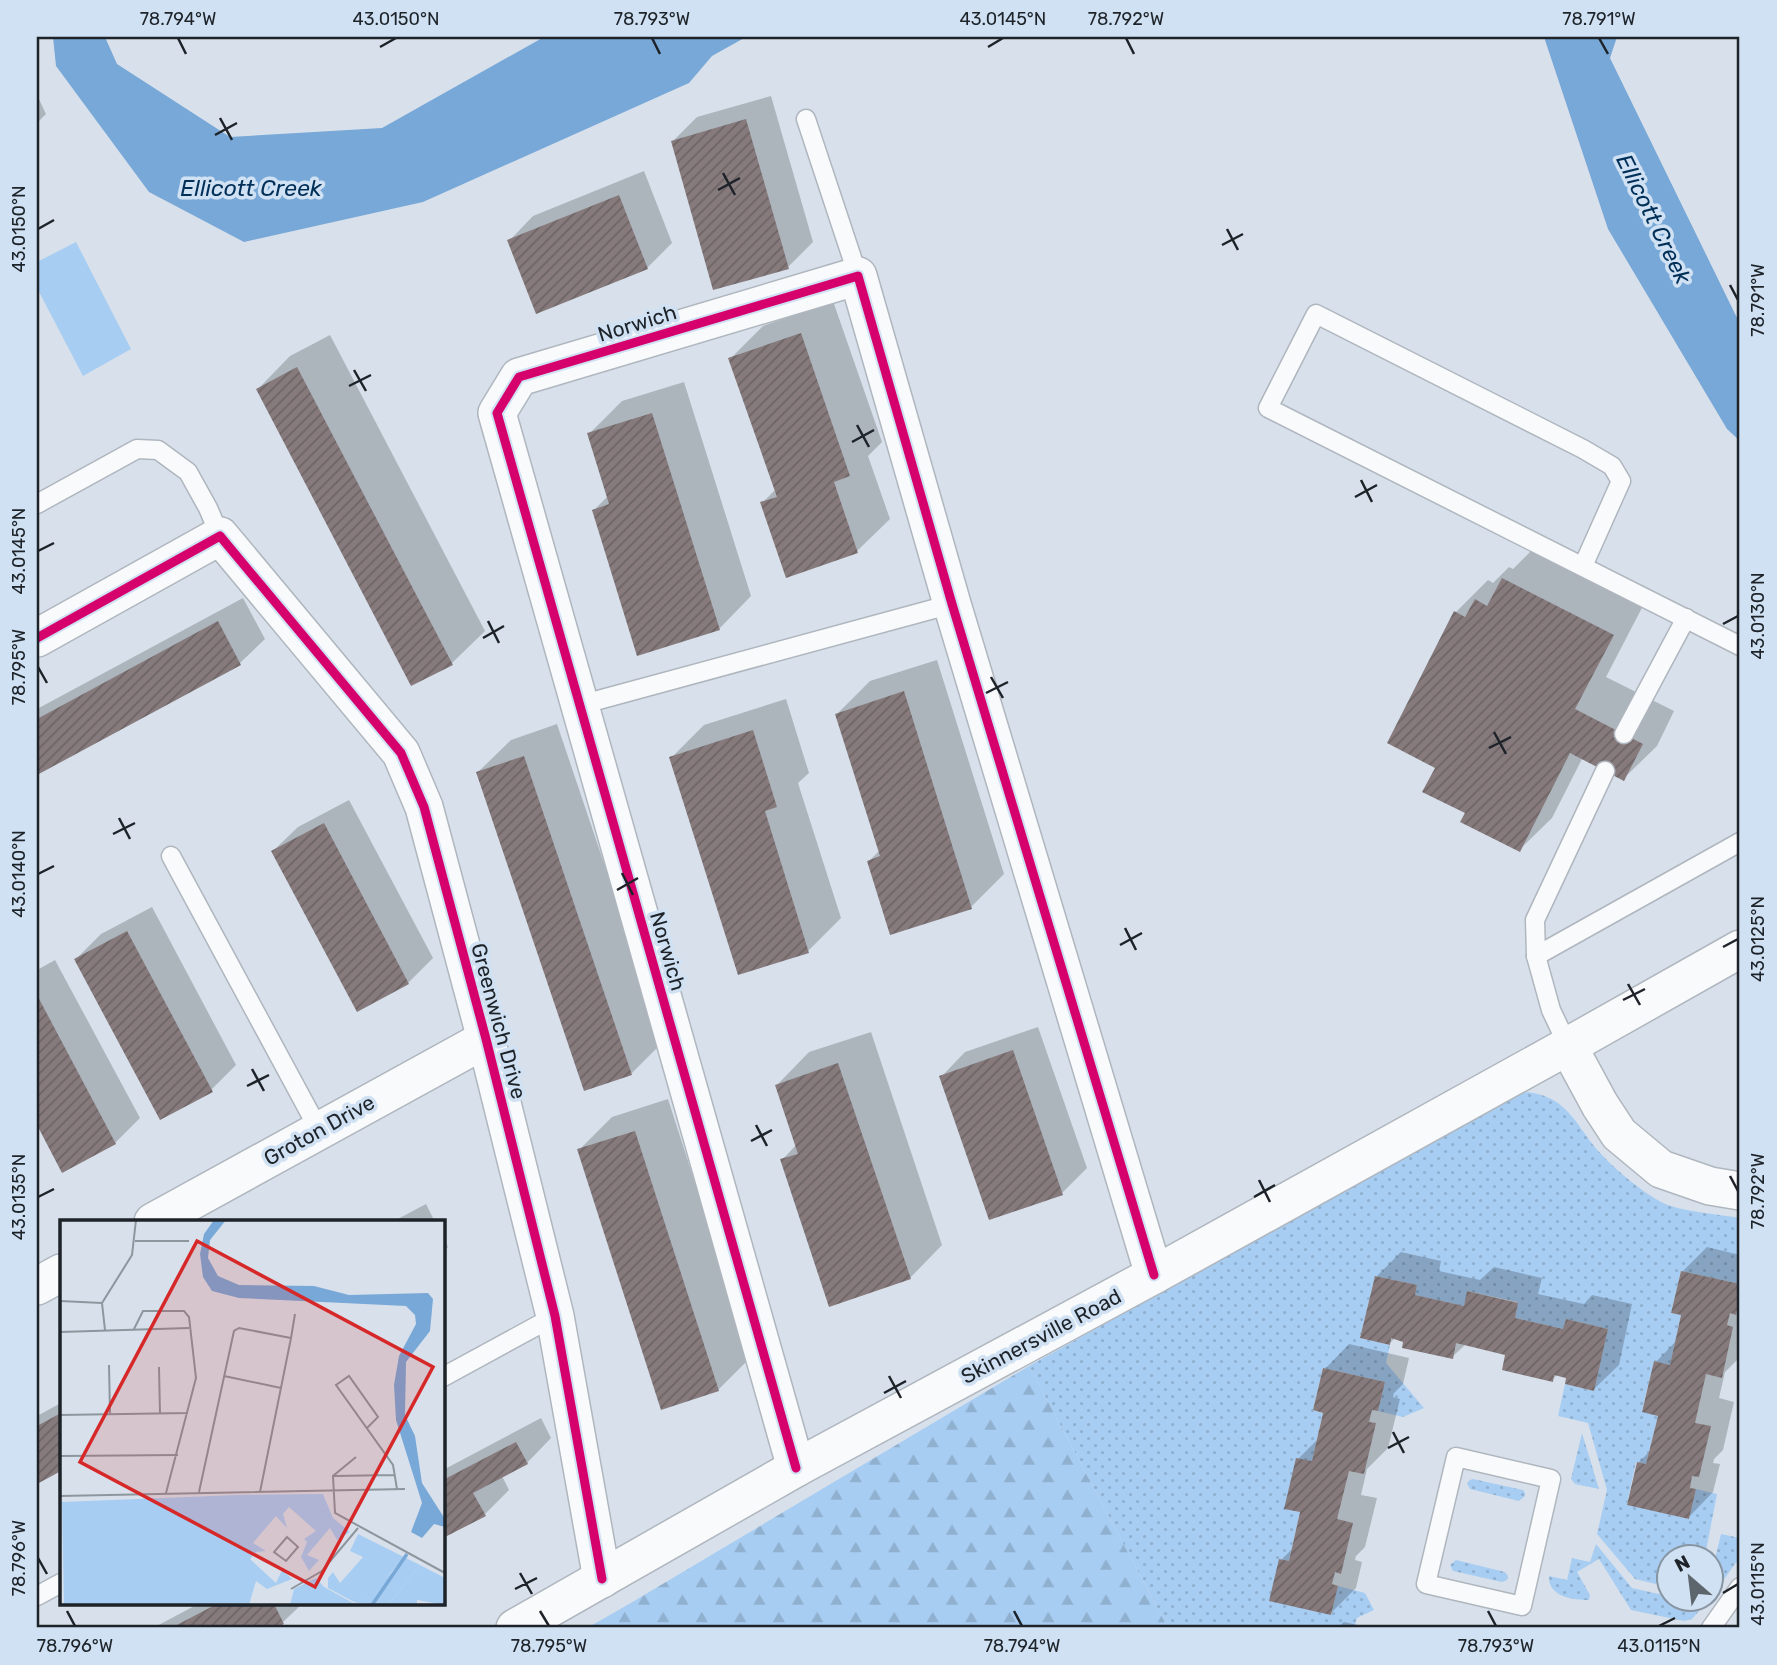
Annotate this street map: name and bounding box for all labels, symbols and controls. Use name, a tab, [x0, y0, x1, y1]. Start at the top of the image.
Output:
text: 78.794°W	[140, 8, 216, 30]
text: 43.0150°N	[352, 8, 440, 30]
text: 78.793°W	[614, 8, 690, 30]
text: 43.0145°N	[960, 8, 1046, 30]
text: 78.792°W	[1088, 8, 1164, 30]
text: 78.791°W	[1562, 8, 1636, 30]
water label: Ellicott Creek	[1610, 149, 1698, 290]
water label: Ellicott Creek	[180, 174, 323, 202]
text: 43.0150°N	[8, 185, 30, 273]
text: 78.791°W	[1747, 263, 1769, 337]
street label: Norwich	[595, 299, 679, 347]
text: 43.0145°N	[8, 508, 30, 594]
text: 43.0130°N	[1747, 572, 1769, 660]
text: 78.795°W	[8, 629, 30, 705]
text: 43.0140°N	[8, 830, 30, 918]
text: 43.0125°N	[1747, 896, 1769, 982]
street label: Norwich	[645, 909, 691, 993]
street label: Greenwich Drive	[466, 940, 532, 1102]
street label: Groton Drive	[259, 1089, 379, 1171]
text: 78.792°W	[1747, 1153, 1769, 1229]
text: 43.0135°N	[8, 1154, 30, 1240]
inset map	[60, 1220, 444, 1606]
street label: Skinnersville Road	[957, 1283, 1125, 1389]
text: 78.796°W	[8, 1520, 30, 1596]
north arrow	[1654, 1542, 1724, 1612]
text: 43.0115°N	[1747, 1542, 1769, 1626]
text: N	[1671, 1550, 1694, 1577]
text: 78.796°W	[37, 1635, 113, 1657]
text: 78.795°W	[511, 1635, 587, 1657]
text: 78.794°W	[984, 1635, 1060, 1657]
text: 78.793°W	[1458, 1635, 1534, 1657]
text: 43.0115°N	[1617, 1635, 1701, 1657]

